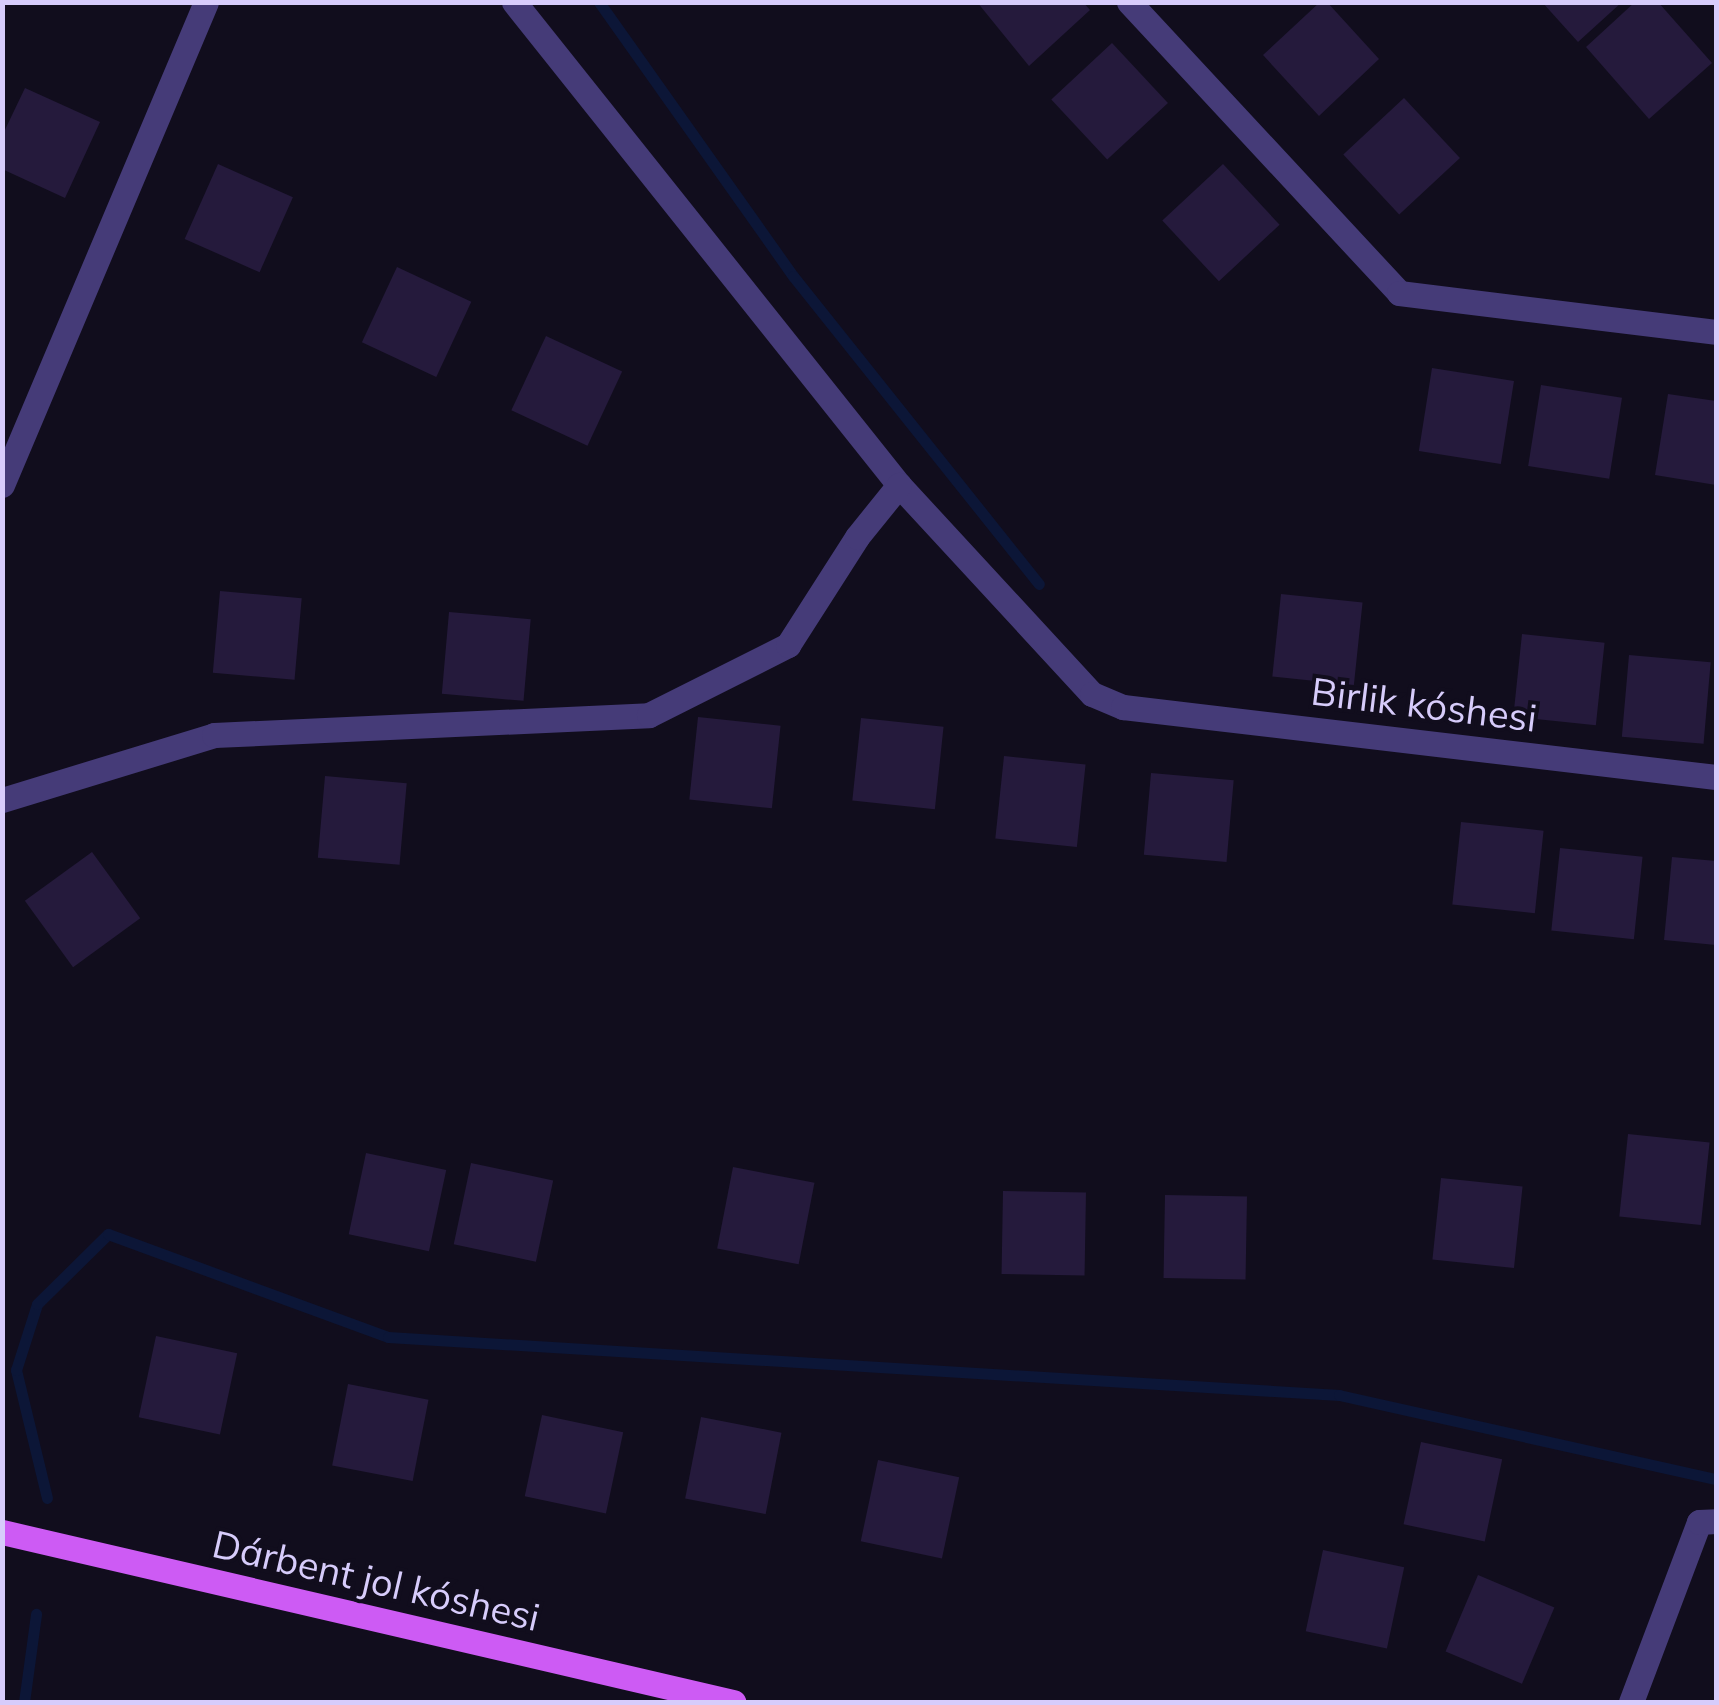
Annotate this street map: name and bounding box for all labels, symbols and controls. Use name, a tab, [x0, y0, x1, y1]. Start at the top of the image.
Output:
street label: Birlik kóshesi	[1309, 669, 1539, 741]
street label: Dárbent jol kóshesi	[208, 1521, 544, 1641]

